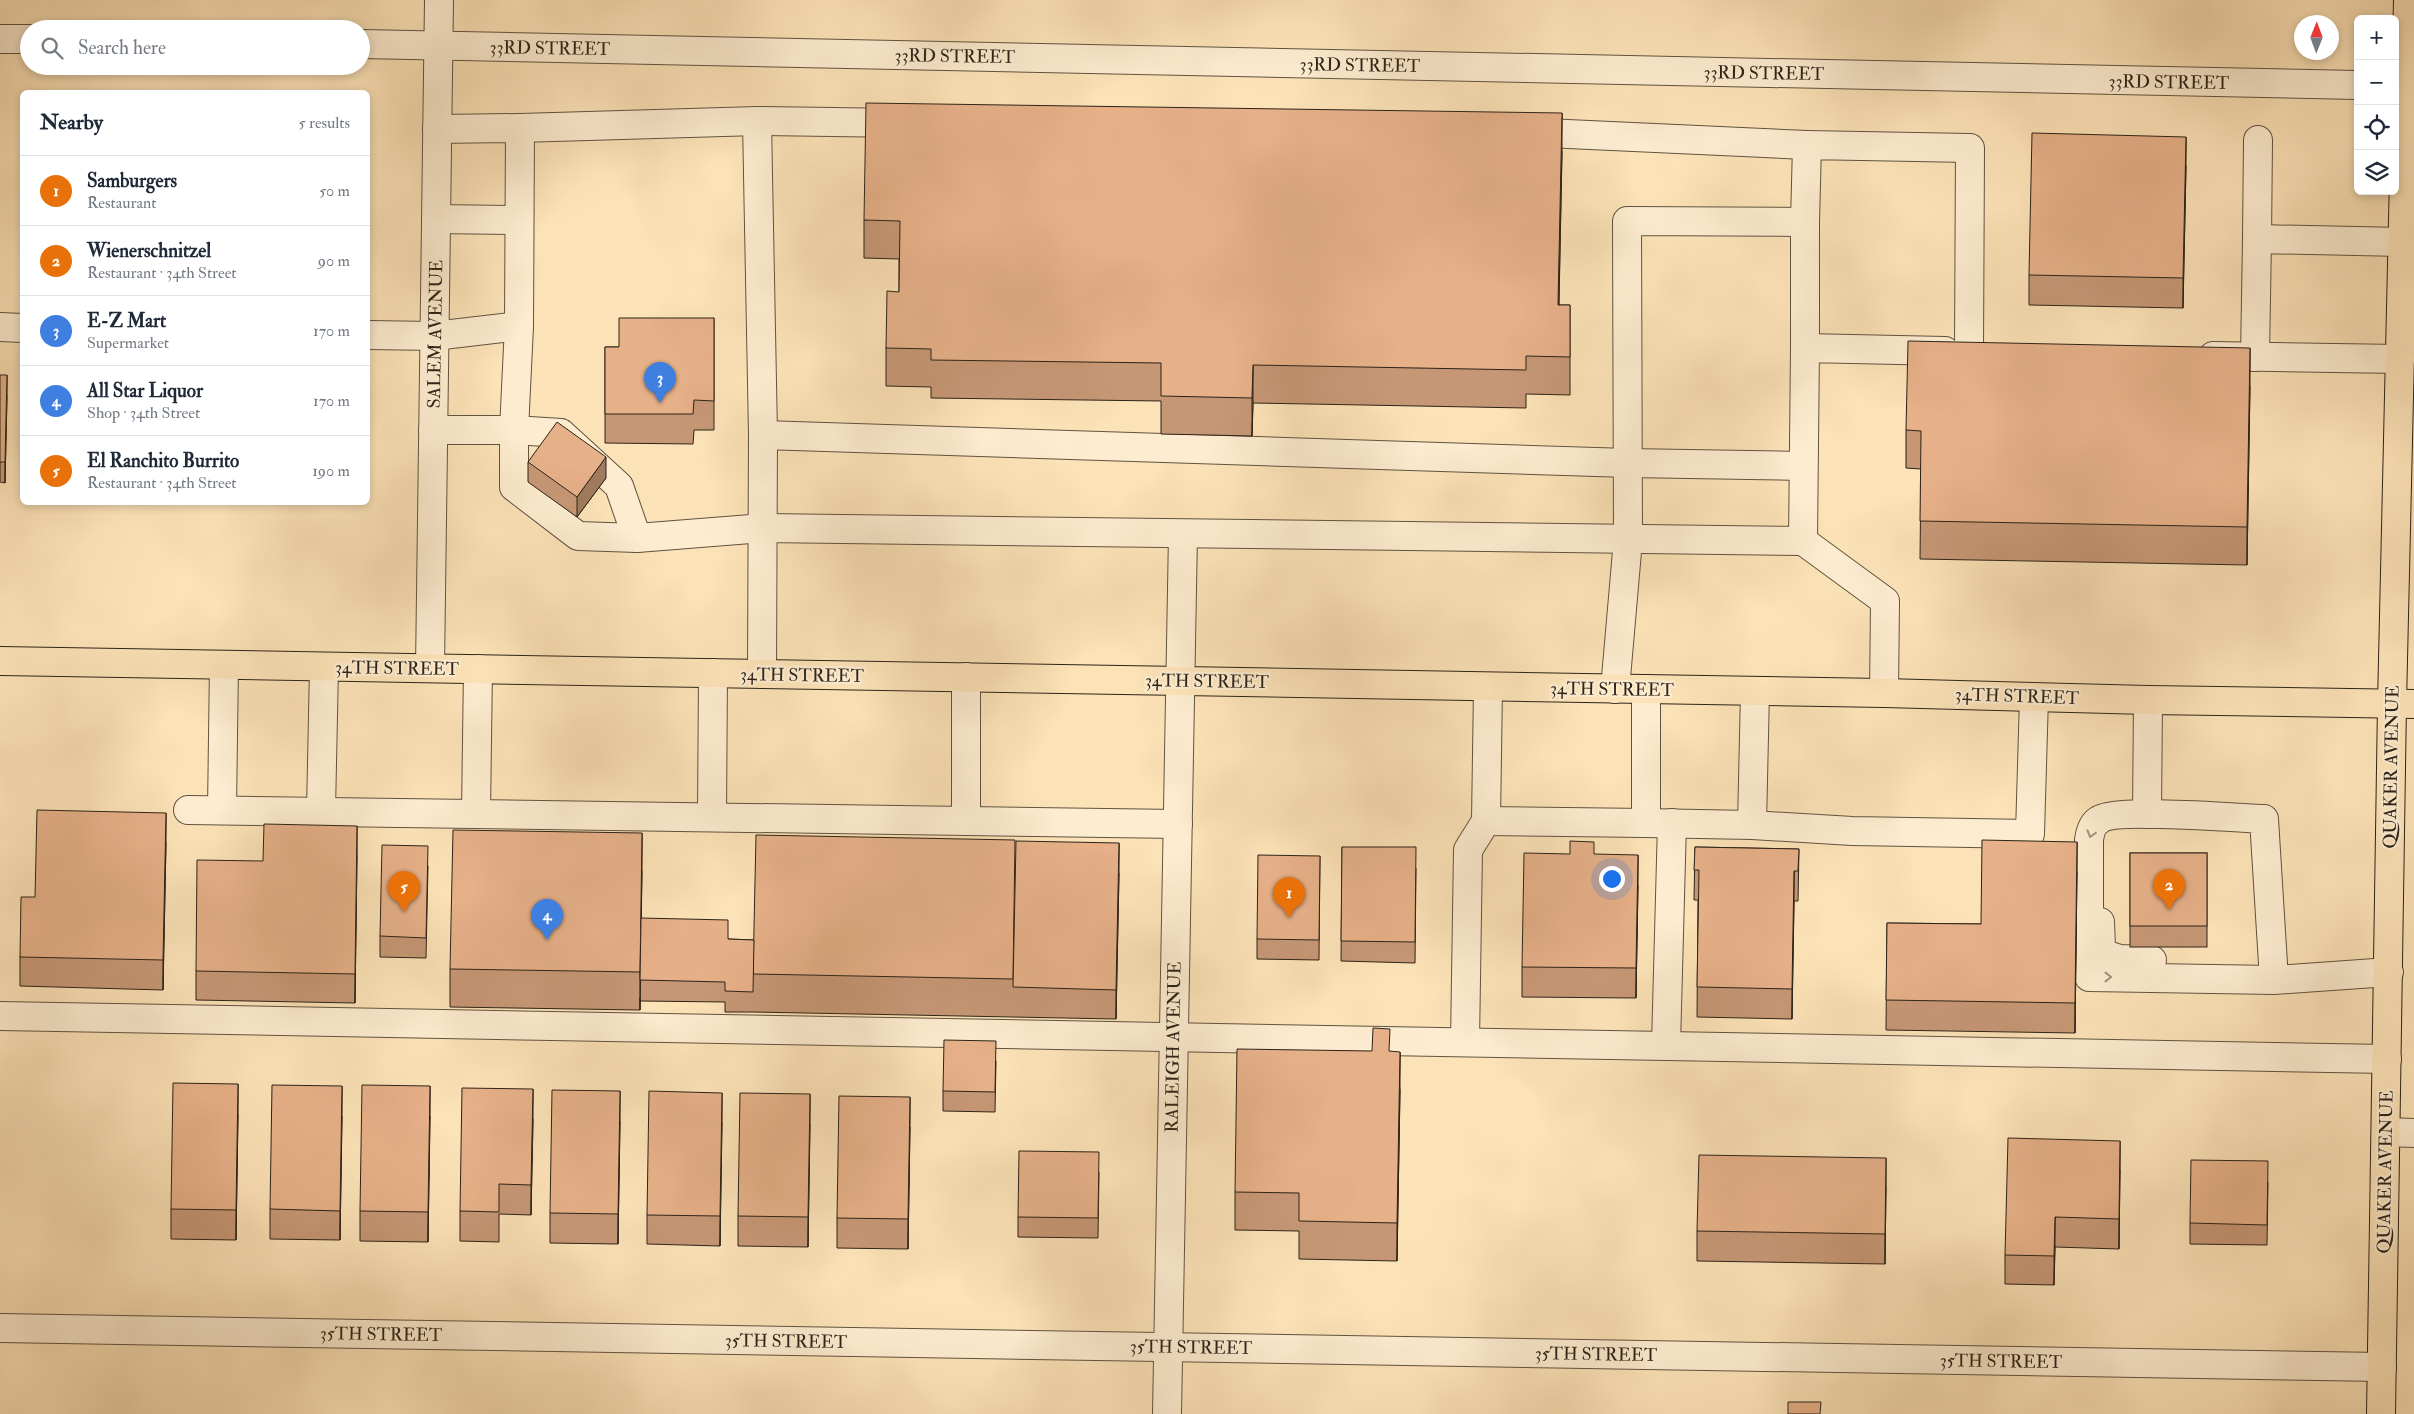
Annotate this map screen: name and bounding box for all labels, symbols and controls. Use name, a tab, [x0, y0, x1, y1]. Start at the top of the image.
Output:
north arrow	[2294, 15, 2339, 60]
map controls	[2354, 15, 2399, 195]
button: +	[2354, 15, 2399, 60]
search box	[20, 20, 370, 75]
icon: search	[38, 34, 66, 62]
text: Search here	[78, 36, 166, 60]
street label: 33RD STREET	[489, 36, 611, 61]
street label: 33RD STREET	[894, 44, 1016, 69]
street label: 33RD STREET	[1299, 53, 1421, 78]
button: −	[2354, 60, 2399, 105]
street label: 33RD STREET	[1703, 61, 1825, 86]
street label: 33RD STREET	[2108, 70, 2230, 95]
button: locate	[2354, 105, 2399, 150]
text: Nearby	[40, 109, 103, 136]
text: 5 results	[299, 113, 350, 133]
button: layers	[2354, 150, 2399, 195]
text: Samburgers	[87, 169, 177, 193]
text: 1	[53, 181, 59, 201]
text: 50 m	[319, 181, 350, 201]
text: Restaurant	[87, 193, 156, 213]
text: Wienerschnitzel	[87, 239, 211, 263]
text: 2	[52, 251, 60, 271]
text: 90 m	[318, 251, 350, 271]
street label: SALEM AVENUE	[423, 259, 448, 409]
text: Restaurant · 34th Street	[87, 263, 237, 283]
text: E-Z Mart	[87, 309, 166, 333]
text: 3	[53, 321, 59, 341]
text: 170 m	[313, 321, 350, 341]
text: Supermarket	[87, 333, 169, 353]
pin: 3	[644, 362, 676, 403]
text: All Star Liquor	[87, 379, 203, 403]
text: 4	[52, 391, 60, 411]
text: 170 m	[313, 391, 350, 411]
text: Shop · 34th Street	[87, 403, 200, 423]
text: El Ranchito Burrito	[87, 449, 239, 473]
text: 5	[52, 461, 60, 481]
text: 190 m	[312, 461, 350, 481]
text: Restaurant · 34th Street	[87, 473, 237, 493]
street label: 34TH STREET	[335, 656, 460, 681]
street label: 34TH STREET	[740, 663, 865, 688]
street label: 34TH STREET	[1145, 669, 1270, 694]
street label: 34TH STREET	[1550, 677, 1675, 702]
street label: 34TH STREET	[1955, 683, 2080, 710]
street label: QUAKER AVENUE	[2379, 685, 2404, 849]
one-way arrow	[2087, 829, 2097, 838]
your location	[1599, 866, 1625, 892]
pin: 2	[2153, 869, 2185, 910]
pin: 5	[388, 871, 420, 912]
pin: 1	[1273, 877, 1305, 918]
pin: 4	[531, 899, 563, 940]
street label: RALEIGH AVENUE	[1161, 961, 1186, 1133]
one-way arrow	[2104, 972, 2112, 982]
street label: QUAKER AVENUE	[2373, 1090, 2398, 1254]
street label: 35TH STREET	[320, 1322, 443, 1347]
street label: 35TH STREET	[725, 1329, 848, 1354]
street label: 35TH STREET	[1130, 1335, 1253, 1360]
street label: 35TH STREET	[1535, 1342, 1658, 1367]
street label: 35TH STREET	[1940, 1349, 2063, 1374]

